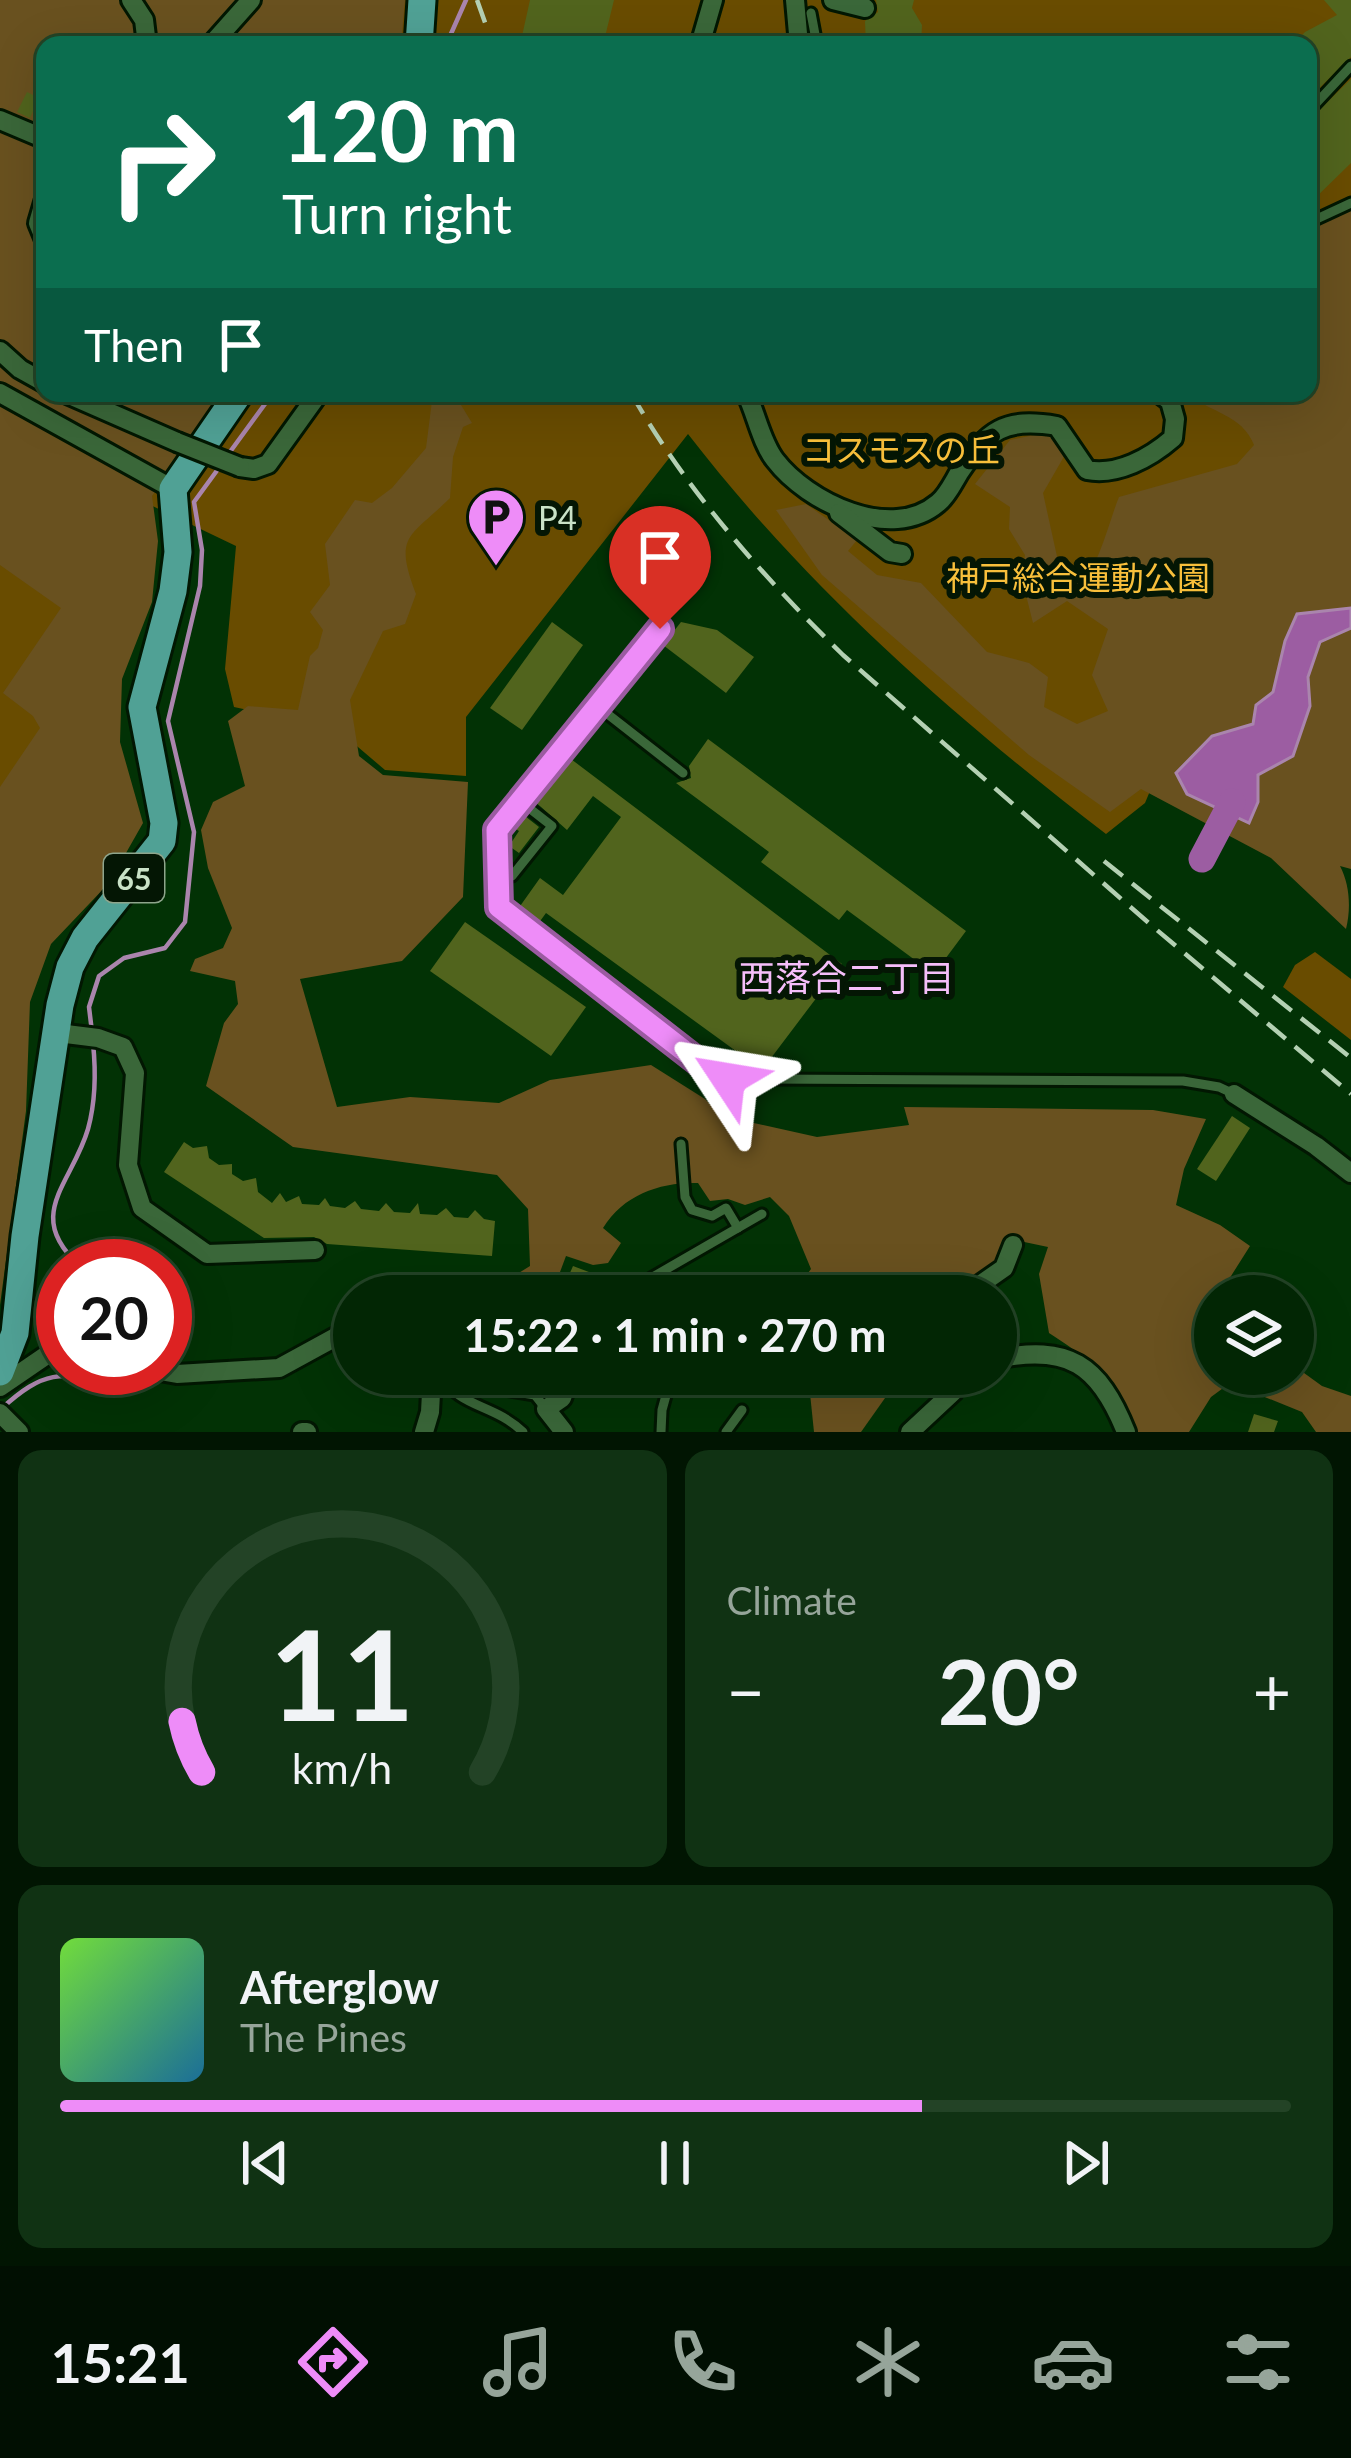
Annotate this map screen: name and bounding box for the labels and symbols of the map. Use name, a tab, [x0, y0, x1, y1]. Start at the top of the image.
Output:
park label: コスモスの丘	[802, 429, 1000, 469]
parking icon: P4	[465, 486, 527, 568]
place label: P4	[538, 497, 577, 537]
pin	[609, 506, 711, 629]
park label: 神戸総合運動公園	[946, 557, 1210, 597]
road number: 65	[104, 854, 164, 902]
district label: 西落合二丁目	[739, 955, 955, 999]
position arrow	[665, 1016, 791, 1142]
speed limit sign: 20	[36, 1239, 192, 1395]

